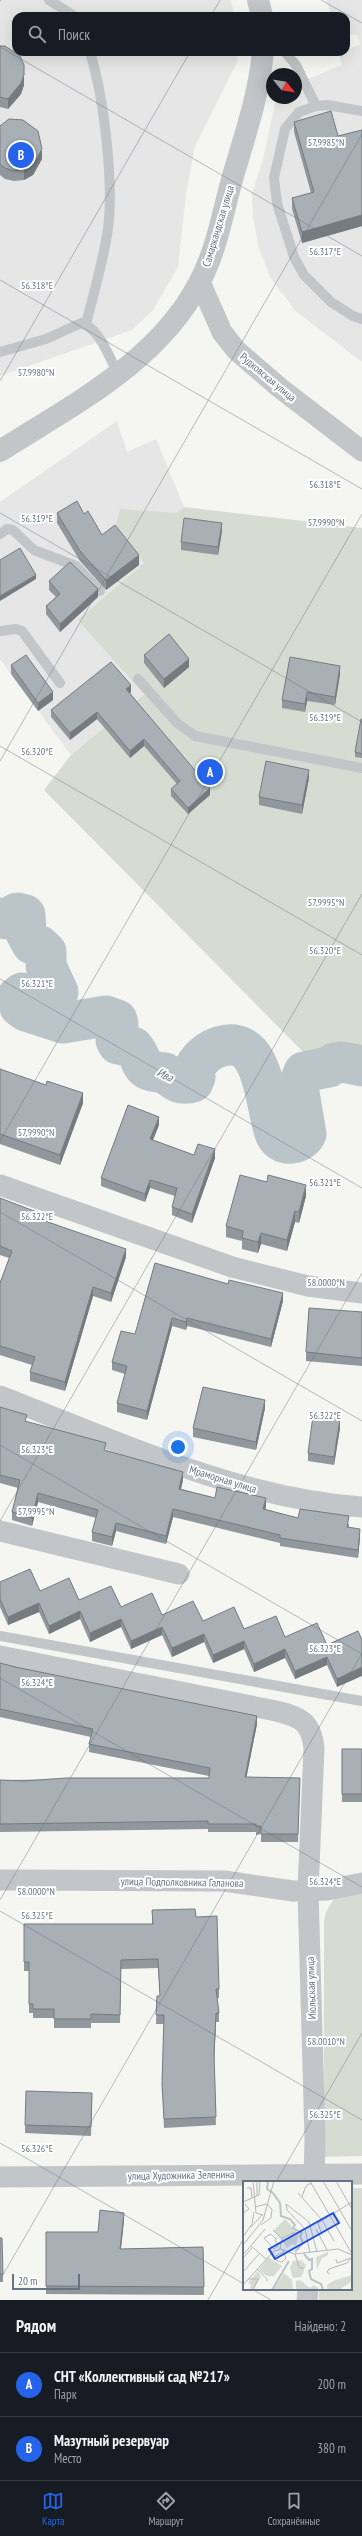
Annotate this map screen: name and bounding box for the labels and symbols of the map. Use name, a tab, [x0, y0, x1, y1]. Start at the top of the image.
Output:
north arrow	[266, 68, 302, 104]
text: 57.9985°N	[308, 136, 344, 149]
pin: B	[8, 140, 34, 170]
street label: Самаркандская улица	[199, 184, 237, 268]
text: 56.317°E	[309, 245, 341, 258]
text: 56.318°E	[21, 279, 53, 292]
street label: Рудковская улица	[237, 350, 299, 404]
text: 57.9980°N	[18, 366, 54, 379]
text: 56.318°E	[309, 478, 341, 491]
text: 56.319°E	[21, 512, 53, 525]
text: 57.9990°N	[308, 516, 344, 529]
text: 56.319°E	[309, 711, 341, 724]
text: 56.320°E	[21, 745, 53, 758]
pin: A	[197, 757, 223, 787]
text: 57.9995°N	[308, 896, 344, 909]
text: 56.320°E	[309, 944, 341, 957]
text: 56.321°E	[21, 977, 53, 990]
water label: Ива	[155, 1064, 177, 1085]
text: 57.9990°N	[18, 1126, 54, 1139]
text: 56.321°E	[309, 1176, 341, 1189]
text: 56.322°E	[21, 1210, 53, 1223]
text: 58.0000°N	[307, 1276, 345, 1289]
text: 56.322°E	[309, 1409, 341, 1422]
your location	[168, 1437, 188, 1457]
text: 56.323°E	[21, 1443, 53, 1456]
street label: Мраморная улица	[188, 1462, 258, 1496]
text: 57.9995°N	[18, 1505, 54, 1518]
text: 56.323°E	[309, 1642, 341, 1655]
text: 56.324°E	[21, 1676, 53, 1689]
street label: улица Подполковника Галанова	[121, 1874, 243, 1890]
text: 56.324°E	[309, 1875, 341, 1888]
text: 58.0000°N	[17, 1885, 55, 1898]
text: 56.325°E	[21, 1909, 53, 1922]
street label: Июльская улица	[303, 1956, 319, 2020]
text: 58.0010°N	[307, 2035, 345, 2048]
text: 56.325°E	[309, 2108, 341, 2121]
text: 56.326°E	[21, 2142, 53, 2155]
street label: улица Художника Зеленина	[128, 2167, 234, 2183]
inset map	[243, 2181, 352, 2290]
scale bar	[12, 2272, 80, 2291]

